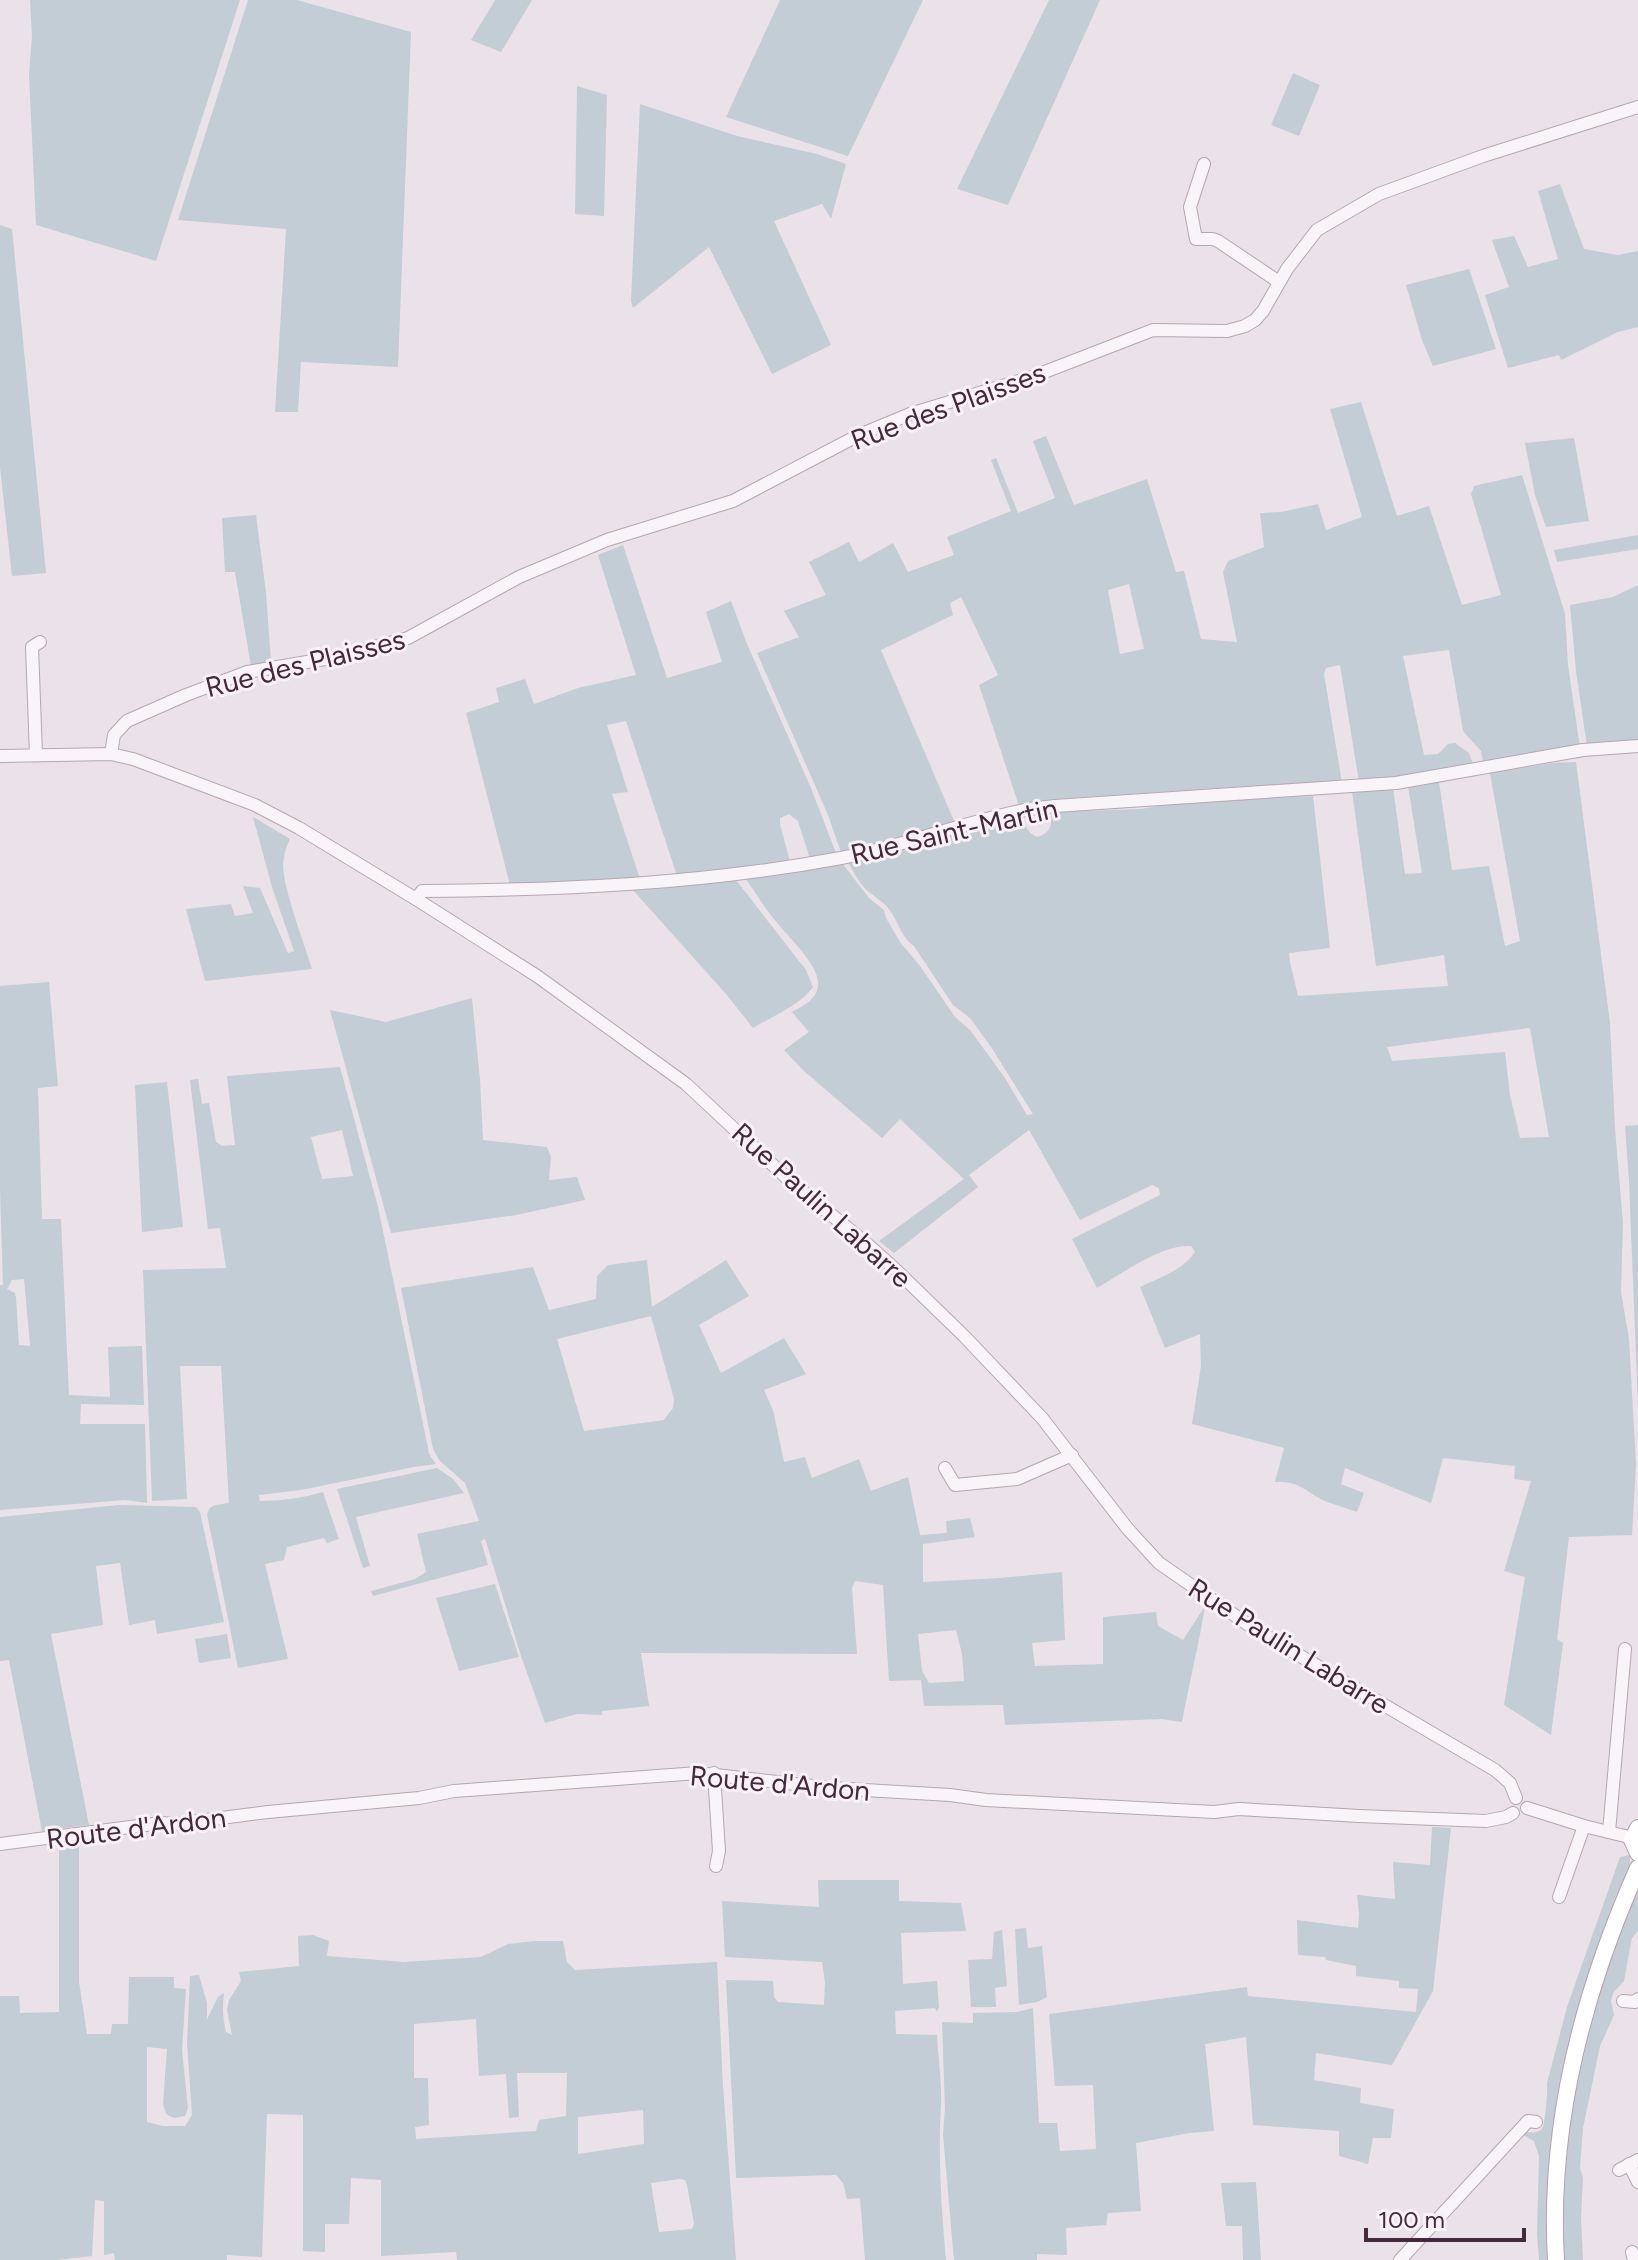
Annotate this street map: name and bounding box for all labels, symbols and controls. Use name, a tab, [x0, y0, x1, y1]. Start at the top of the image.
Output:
street label: Rue des Plaisses	[846, 355, 1050, 457]
street label: Rue des Plaisses	[202, 622, 408, 704]
street label: Rue Saint-Martin	[847, 791, 1061, 871]
street label: Rue Paulin Labarre	[725, 1115, 919, 1295]
street label: Rue Paulin Labarre	[1182, 1571, 1396, 1721]
street label: Route d'Ardon	[688, 1758, 872, 1808]
street label: Route d'Ardon	[44, 1800, 228, 1856]
scale bar	[1366, 2192, 1524, 2242]
text: 100 m	[1378, 2205, 1445, 2234]

